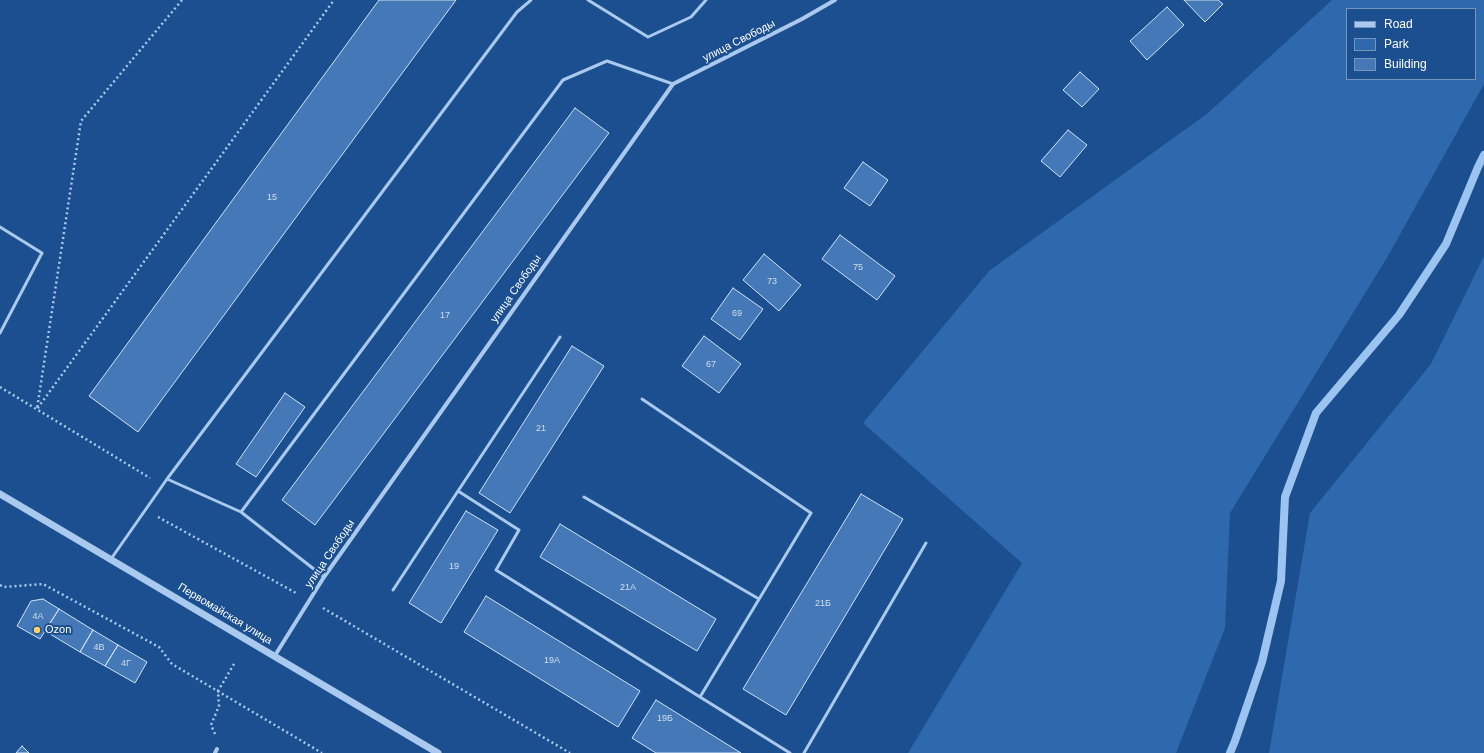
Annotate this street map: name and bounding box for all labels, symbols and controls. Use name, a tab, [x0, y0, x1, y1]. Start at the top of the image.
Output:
legend	[1346, 8, 1476, 80]
street label: улица Свободы	[701, 17, 777, 65]
text: Road	[1384, 17, 1413, 31]
text: Park	[1384, 37, 1409, 51]
text: Building	[1384, 57, 1427, 71]
house number: 15	[267, 193, 277, 203]
street label: улица Свободы	[488, 253, 544, 325]
house number: 75	[853, 263, 863, 273]
house number: 73	[767, 277, 777, 287]
house number: 69	[732, 309, 742, 319]
house number: 17	[440, 311, 450, 321]
house number: 67	[706, 360, 716, 370]
house number: 21	[536, 424, 546, 434]
street label: улица Свободы	[302, 517, 358, 591]
house number: 19	[449, 562, 459, 572]
street label: Первомайская улица	[175, 581, 275, 647]
house number: 21А	[620, 583, 636, 593]
house number: 21Б	[815, 599, 831, 609]
house number: 4А	[32, 612, 44, 622]
place label: Ozon	[45, 623, 71, 637]
marker: Ozon	[32, 625, 42, 635]
house number: 4В	[93, 643, 105, 653]
house number: 19А	[544, 656, 560, 666]
house number: 4Г	[121, 659, 131, 669]
house number: 19Б	[657, 714, 673, 724]

